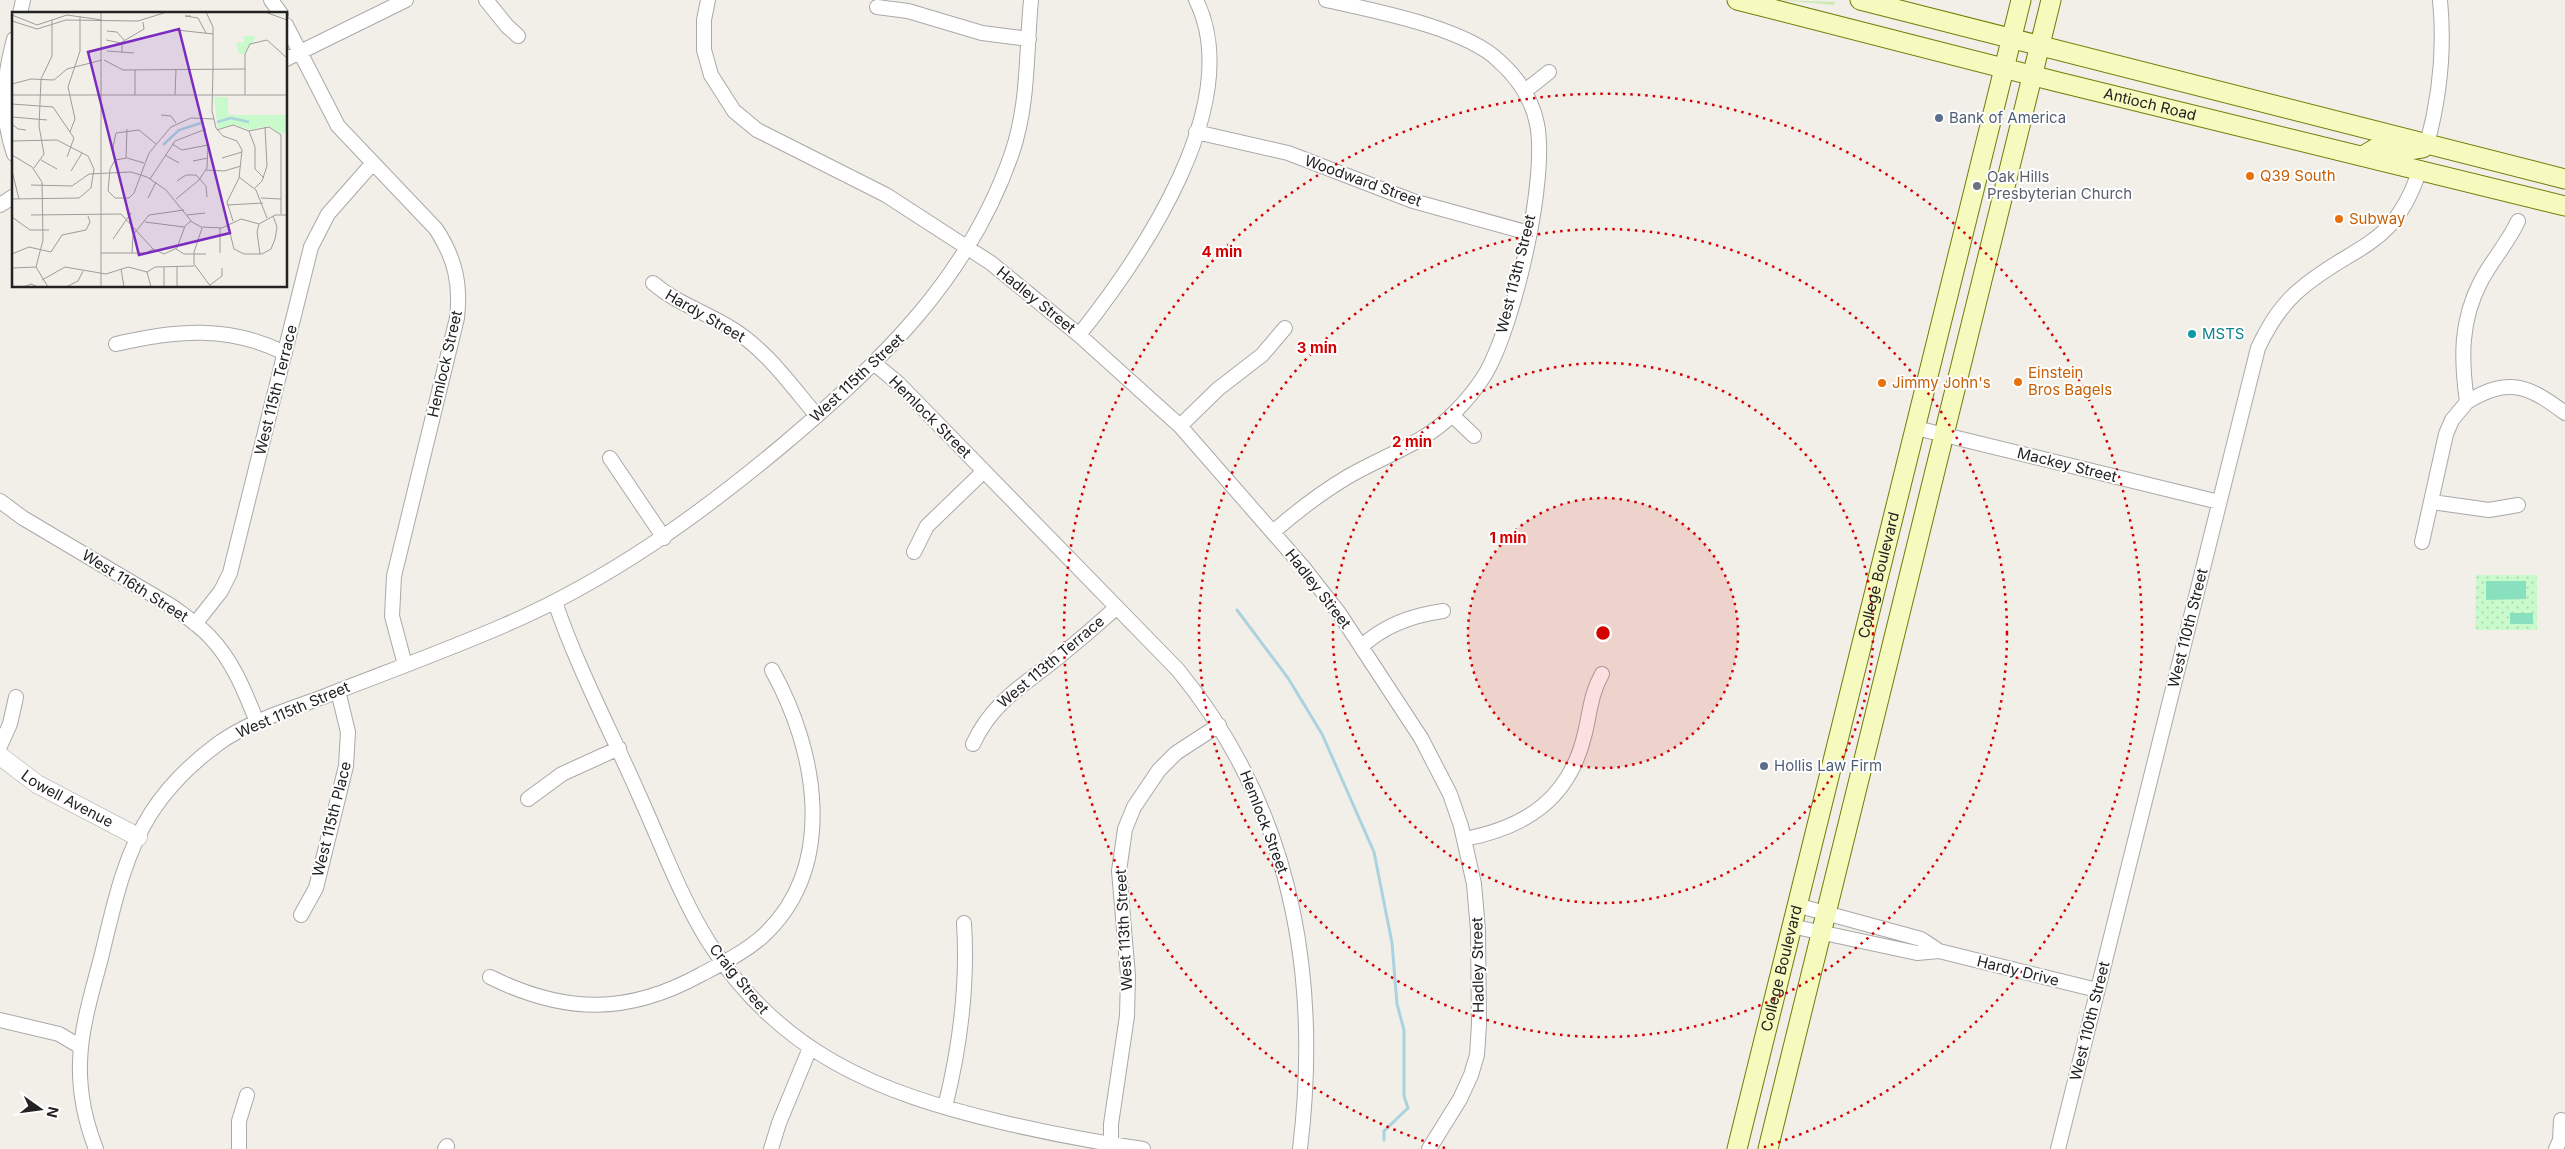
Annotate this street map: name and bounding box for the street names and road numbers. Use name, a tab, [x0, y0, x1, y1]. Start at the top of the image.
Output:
street label: Antioch Road	[2102, 84, 2198, 124]
street label: Woodward Street	[1302, 151, 1424, 211]
street label: West 113th Street	[1492, 213, 1539, 335]
street label: Hadley Street	[993, 262, 1080, 337]
street label: Hardy Street	[662, 285, 749, 346]
street label: Hemlock Street	[423, 309, 466, 419]
street label: West 115th Terrace	[250, 323, 301, 457]
street label: West 115th Street	[806, 329, 908, 426]
street label: Hemlock Street	[885, 371, 976, 462]
street label: Mackey Street	[2015, 443, 2119, 486]
street label: College Boulevard	[1854, 510, 1903, 640]
street label: West 116th Street	[79, 545, 192, 626]
street label: Hadley Street	[1281, 545, 1355, 632]
street label: West 110th Street	[2164, 566, 2212, 689]
street label: West 113th Terrace	[993, 611, 1108, 712]
street label: West 115th Street	[233, 677, 352, 742]
street label: West 115th Place	[308, 759, 355, 878]
street label: Lowell Avenue	[18, 765, 117, 831]
street label: Hemlock Street	[1236, 768, 1293, 876]
street label: West 113th Street	[1111, 869, 1136, 991]
street label: College Boulevard	[1756, 903, 1806, 1033]
street label: Hadley Street	[1467, 917, 1488, 1013]
street label: Craig Street	[705, 940, 773, 1018]
street label: Hardy Drive	[1975, 951, 2061, 990]
street label: West 110th Street	[2066, 959, 2114, 1082]

